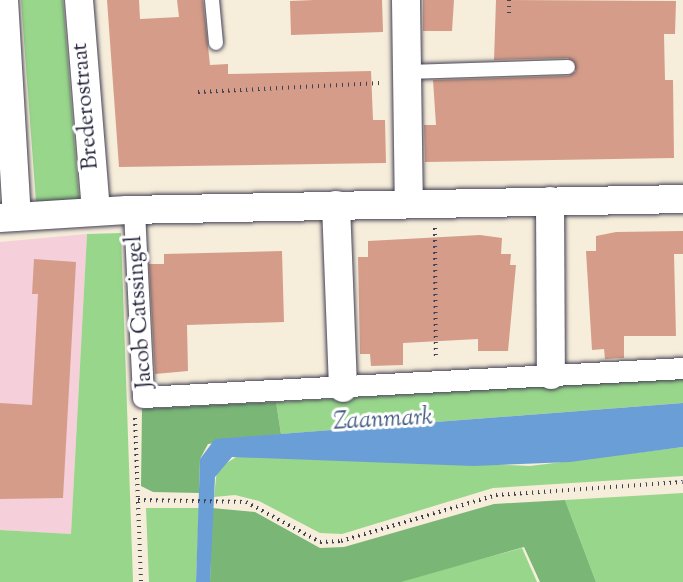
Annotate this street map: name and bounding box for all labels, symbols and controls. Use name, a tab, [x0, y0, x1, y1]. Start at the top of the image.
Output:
street label: Brederostraat	[68, 42, 106, 170]
street label: Jacob Catssingel	[123, 235, 159, 389]
water label: Zaanmark	[333, 404, 433, 438]

